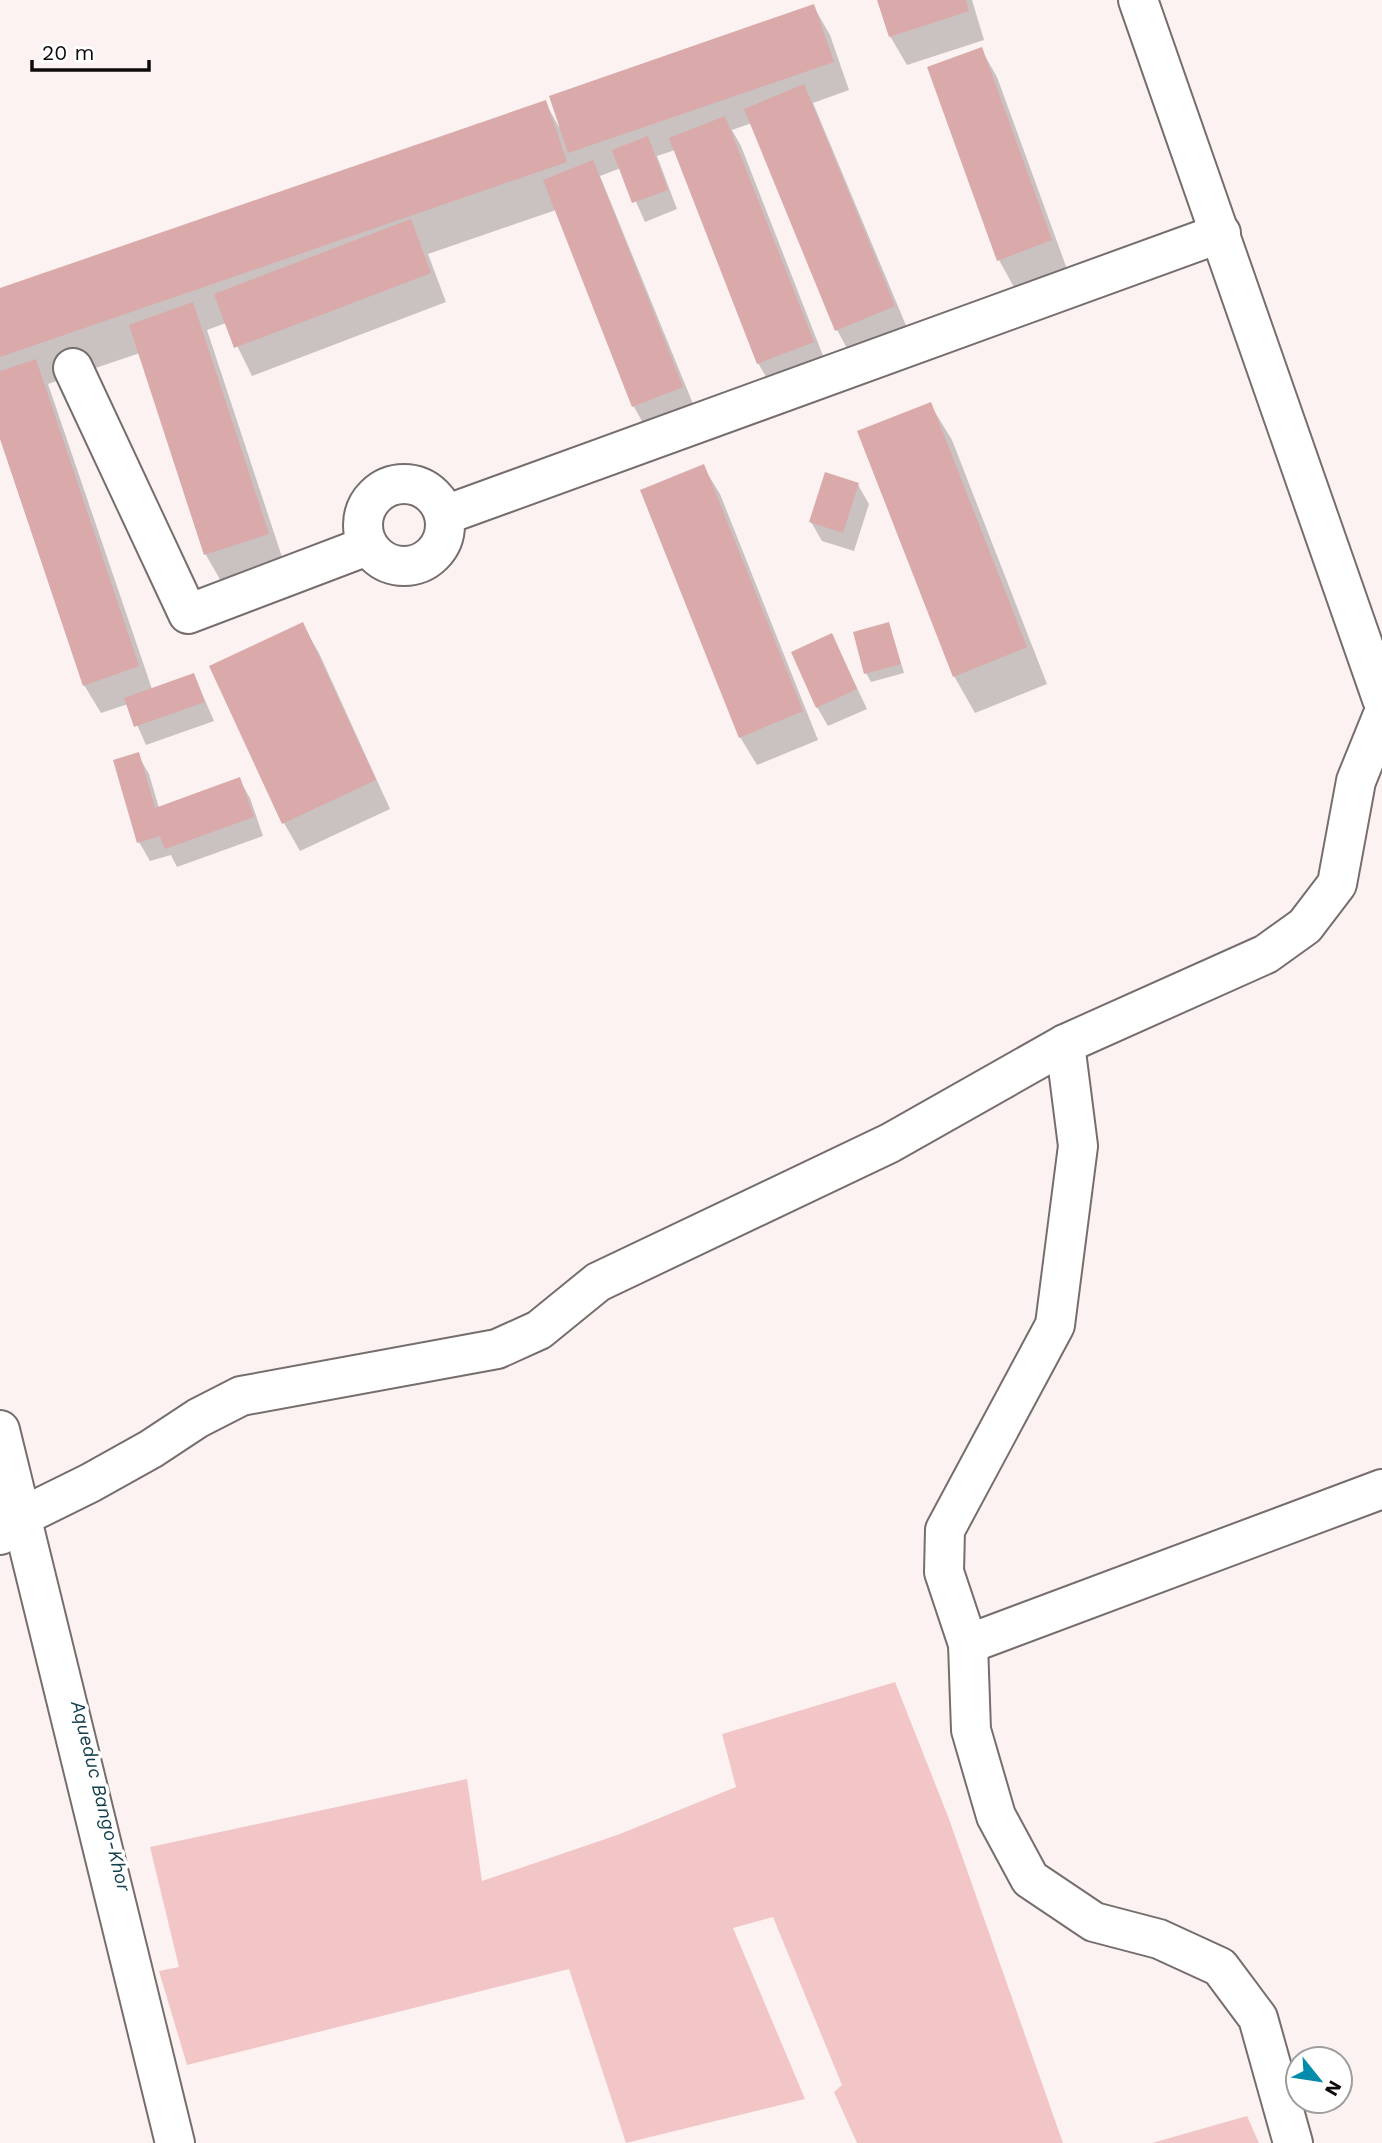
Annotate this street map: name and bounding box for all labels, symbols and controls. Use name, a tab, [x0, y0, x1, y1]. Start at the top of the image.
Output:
scale bar	[32, 28, 149, 72]
text: 20 m	[42, 40, 94, 65]
water label: Aqueduc Bango-Khor	[66, 1697, 136, 1894]
north arrow	[1284, 2045, 1354, 2115]
text: N	[1320, 2076, 1347, 2100]

